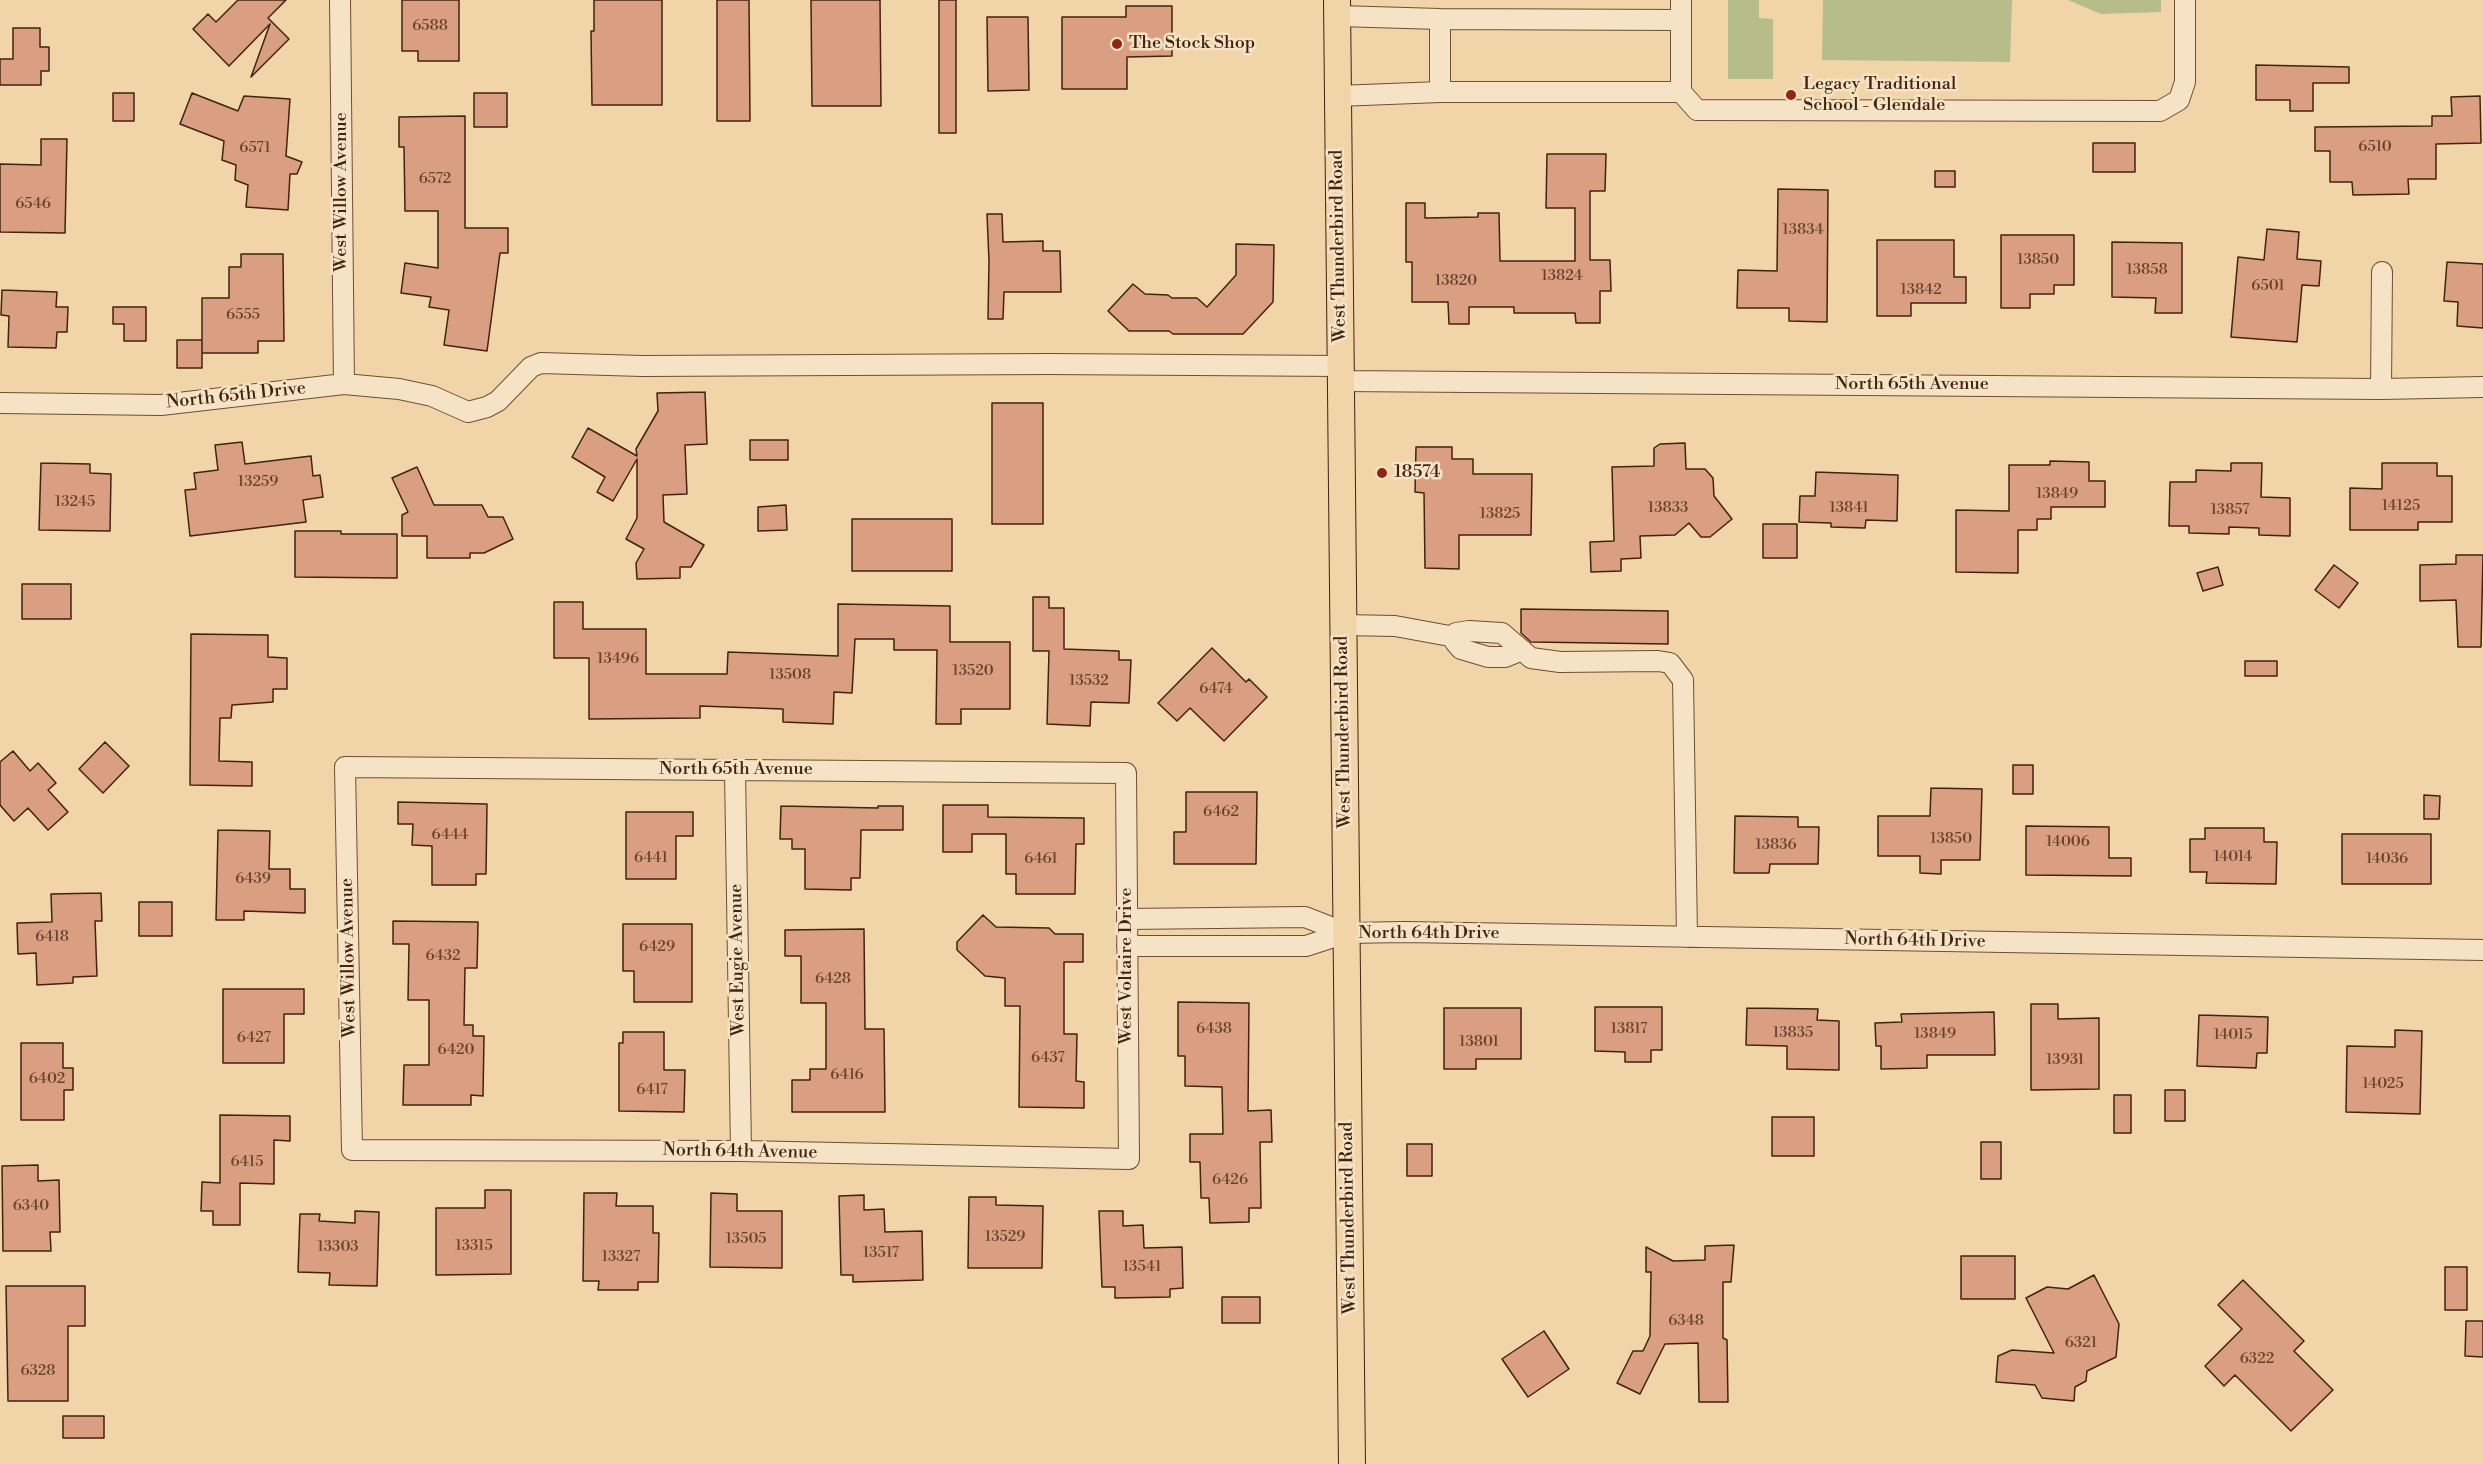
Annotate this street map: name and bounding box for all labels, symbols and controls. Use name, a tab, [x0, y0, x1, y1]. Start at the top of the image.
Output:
house number: 6588	[412, 17, 448, 35]
place label: The Stock Shop	[1129, 33, 1255, 55]
marker: The Stock Shop	[1110, 37, 1124, 51]
place label: Legacy Traditional School - Glendale	[1803, 74, 1956, 116]
marker: Legacy Traditional School - Glendale	[1784, 88, 1798, 102]
street label: West Willow Avenue	[331, 112, 353, 272]
house number: 6510	[2358, 138, 2392, 156]
house number: 6571	[239, 139, 271, 157]
street label: West Thunderbird Road	[1327, 149, 1351, 343]
house number: 6572	[419, 170, 451, 188]
house number: 6546	[15, 195, 51, 213]
house number: 13834	[1782, 221, 1824, 239]
house number: 13850	[2017, 251, 2059, 269]
house number: 13858	[2126, 261, 2168, 279]
house number: 13824	[1541, 267, 1583, 285]
house number: 13820	[1435, 272, 1477, 290]
house number: 6501	[2251, 277, 2285, 295]
house number: 13842	[1900, 281, 1942, 299]
house number: 6555	[226, 306, 260, 324]
street label: North 65th Avenue	[1835, 374, 1989, 396]
street label: North 65th Drive	[165, 378, 307, 414]
place label: 18574	[1394, 462, 1440, 484]
marker: 18574	[1375, 466, 1389, 480]
house number: 13259	[238, 473, 278, 491]
house number: 13849	[2036, 485, 2078, 503]
house number: 13245	[55, 493, 95, 511]
house number: 14125	[2382, 497, 2420, 515]
house number: 13833	[1648, 499, 1688, 517]
house number: 13841	[1829, 499, 1869, 517]
house number: 13857	[2210, 501, 2250, 519]
house number: 13825	[1480, 505, 1520, 523]
street label: West Thunderbird Road	[1332, 635, 1356, 829]
house number: 13496	[597, 650, 639, 668]
house number: 13520	[952, 662, 994, 680]
house number: 13508	[769, 666, 811, 684]
house number: 13532	[1069, 672, 1109, 690]
house number: 6474	[1199, 680, 1233, 698]
street label: North 65th Avenue	[659, 759, 813, 781]
house number: 6462	[1203, 803, 1239, 821]
house number: 6444	[432, 826, 468, 844]
house number: 13850	[1930, 830, 1972, 848]
house number: 14006	[2046, 833, 2090, 851]
house number: 13836	[1755, 836, 1797, 854]
house number: 14014	[2213, 848, 2253, 866]
house number: 6441	[634, 849, 668, 867]
house number: 6461	[1024, 850, 1058, 868]
house number: 14036	[2366, 850, 2408, 868]
house number: 6439	[235, 870, 271, 888]
street label: West Willow Avenue	[337, 878, 361, 1038]
street label: West Eugie Avenue	[726, 884, 750, 1036]
street label: West Voltaire Drive	[1116, 887, 1138, 1045]
street label: North 64th Drive	[1358, 923, 1500, 945]
house number: 6418	[35, 928, 69, 946]
street label: North 64th Drive	[1844, 929, 1986, 953]
house number: 6429	[639, 938, 675, 956]
house number: 6432	[425, 947, 461, 965]
house number: 6428	[815, 970, 851, 988]
house number: 6438	[1196, 1020, 1232, 1038]
house number: 13817	[1611, 1020, 1647, 1038]
house number: 13835	[1773, 1024, 1813, 1042]
house number: 13849	[1914, 1025, 1956, 1043]
house number: 14015	[2214, 1026, 2252, 1044]
house number: 6427	[237, 1029, 271, 1047]
house number: 13801	[1459, 1033, 1499, 1051]
house number: 6420	[438, 1041, 474, 1059]
house number: 6437	[1031, 1049, 1065, 1067]
house number: 13931	[2046, 1051, 2084, 1069]
house number: 6416	[830, 1066, 864, 1084]
house number: 6402	[29, 1070, 65, 1088]
house number: 14025	[2362, 1075, 2404, 1093]
house number: 6417	[636, 1081, 668, 1099]
street label: West Thunderbird Road	[1337, 1121, 1361, 1315]
street label: North 64th Avenue	[662, 1140, 818, 1164]
house number: 6415	[230, 1153, 264, 1171]
house number: 6426	[1212, 1171, 1248, 1189]
house number: 6340	[13, 1197, 49, 1215]
house number: 13529	[985, 1228, 1025, 1246]
house number: 13505	[725, 1230, 767, 1248]
house number: 13315	[455, 1237, 493, 1255]
house number: 13303	[317, 1238, 359, 1256]
house number: 13517	[863, 1244, 899, 1262]
house number: 13327	[601, 1248, 641, 1266]
house number: 13541	[1123, 1258, 1161, 1276]
house number: 6348	[1668, 1312, 1704, 1330]
house number: 6321	[2065, 1334, 2097, 1352]
house number: 6322	[2240, 1350, 2274, 1368]
house number: 6328	[20, 1362, 56, 1380]

